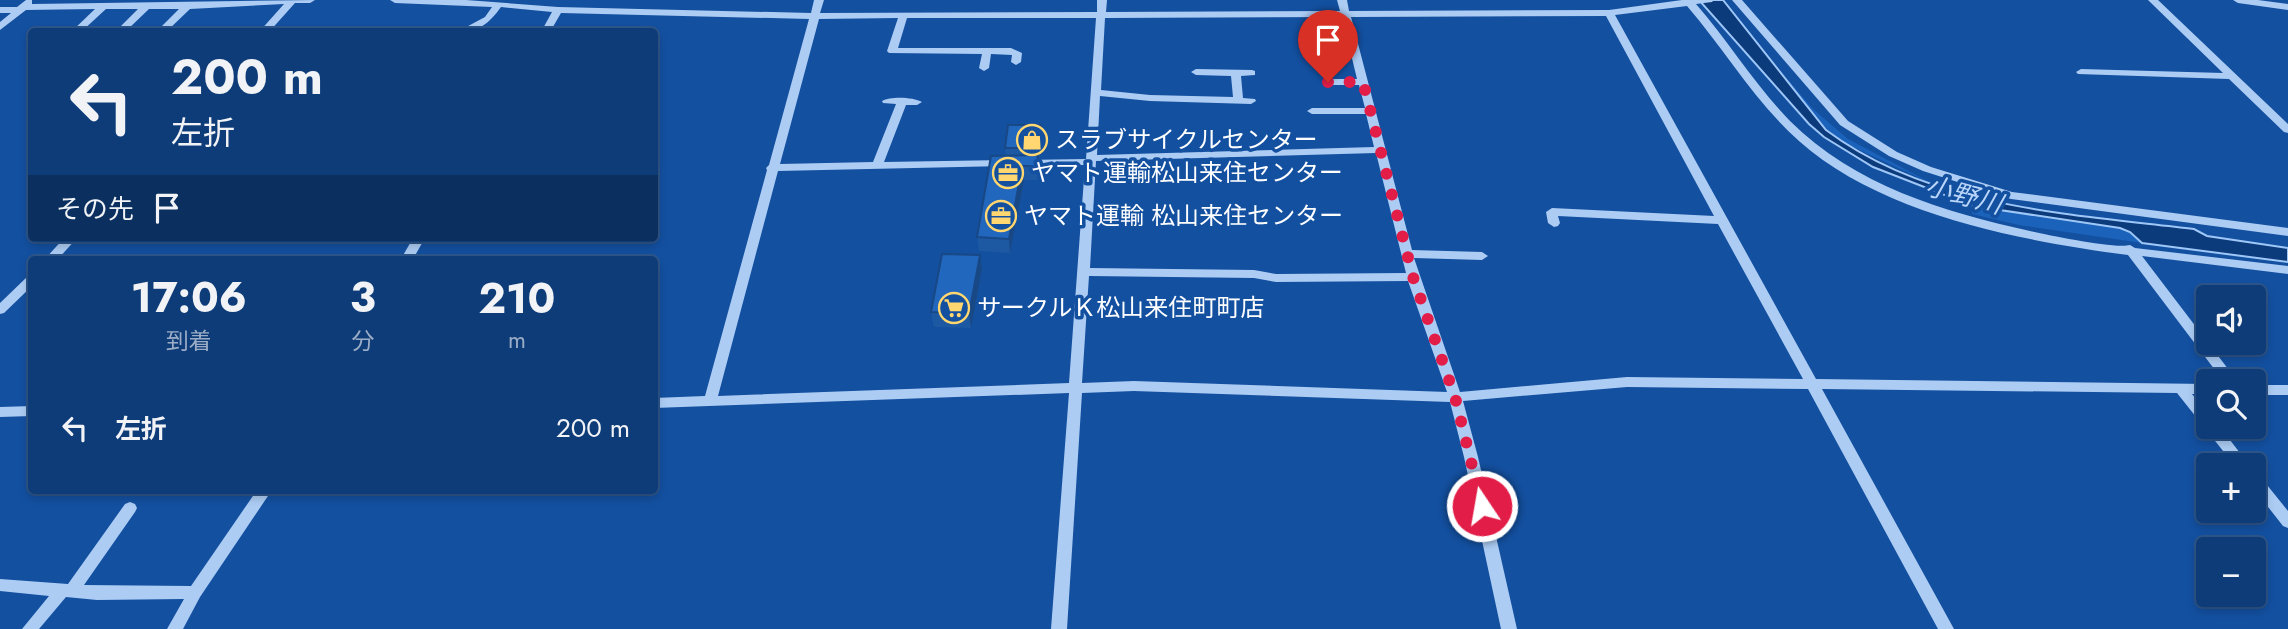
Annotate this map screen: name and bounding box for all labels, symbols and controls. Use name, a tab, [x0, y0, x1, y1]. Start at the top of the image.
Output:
pin	[1298, 10, 1358, 82]
icon: arrive	[1309, 21, 1347, 59]
text: 200 m	[171, 42, 323, 112]
icon: left	[56, 56, 147, 147]
text: 左折	[171, 110, 235, 156]
place label: スラブサイクルセンター	[1055, 122, 1318, 157]
shop icon: スラブサイクルセンター	[1015, 123, 1049, 157]
place label: ヤマト運輸松山来住センター	[1031, 155, 1343, 190]
office icon: ヤマト運輸松山来住センター	[991, 156, 1025, 190]
water label: 小野川	[1921, 167, 2009, 224]
icon: arrive	[148, 189, 186, 227]
text: その先	[56, 190, 134, 228]
place label: ヤマト運輸 松山来住センター	[1024, 198, 1343, 233]
office icon: ヤマト運輸 松山来住センター	[984, 199, 1018, 233]
text: 17:06	[131, 267, 247, 328]
text: 3	[350, 267, 376, 328]
text: 210	[478, 268, 555, 329]
map controls	[2196, 285, 2266, 607]
button: sound	[2196, 285, 2266, 355]
place label: サークルＫ松山来住町町店	[977, 290, 1264, 325]
supermarket icon: サークルＫ松山来住町町店	[937, 291, 971, 325]
text: m	[508, 323, 526, 357]
text: 到着	[166, 324, 212, 358]
text: 分	[351, 324, 374, 358]
button: search	[2196, 369, 2266, 439]
icon: left	[56, 409, 94, 447]
text: 200 m	[556, 409, 630, 447]
text: 左折	[115, 410, 167, 448]
button: +	[2196, 453, 2266, 523]
position arrow	[1445, 469, 1519, 543]
button: −	[2196, 537, 2266, 607]

